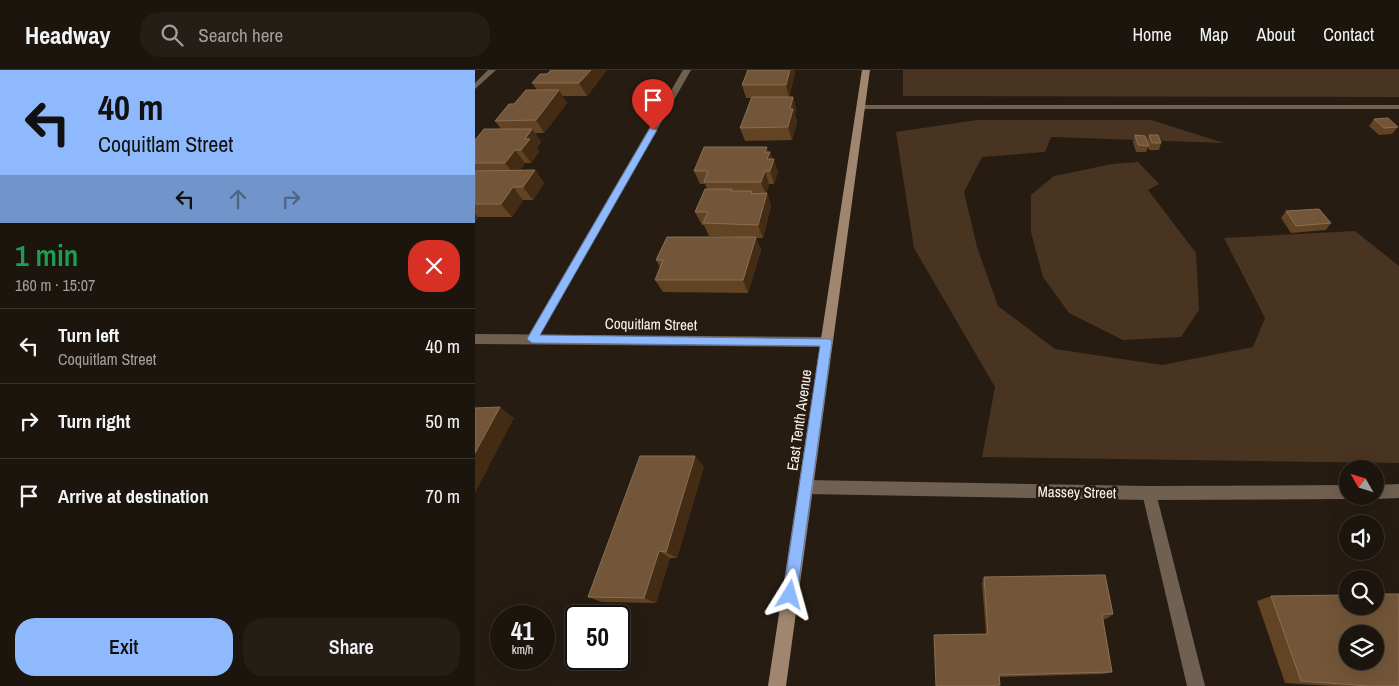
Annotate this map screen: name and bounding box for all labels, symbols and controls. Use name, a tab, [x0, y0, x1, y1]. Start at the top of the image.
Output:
search box	[140, 12, 490, 57]
text: Headway	[25, 19, 110, 51]
icon: search	[158, 21, 186, 49]
text: Search here	[198, 22, 283, 48]
text: Home	[1132, 22, 1172, 47]
text: Map	[1200, 22, 1229, 47]
text: About	[1257, 22, 1295, 47]
text: Contact	[1323, 22, 1374, 47]
pin	[632, 79, 674, 130]
text: 40 m	[98, 84, 163, 131]
icon: arrive	[639, 86, 667, 114]
icon: left	[15, 90, 80, 155]
text: Coquitlam Street	[98, 129, 233, 159]
icon: left	[171, 185, 199, 213]
icon: ahead	[224, 185, 252, 213]
icon: right	[277, 185, 305, 213]
text: 1 min	[15, 235, 78, 275]
button: close	[408, 240, 460, 292]
text: 160 m · 15:07	[15, 274, 95, 296]
street label: Coquitlam Street	[605, 313, 698, 335]
text: Turn left	[58, 322, 119, 348]
icon: left	[15, 332, 43, 360]
text: 40 m	[425, 333, 460, 359]
text: Coquitlam Street	[58, 348, 156, 370]
street label: East Tenth Avenue	[781, 368, 817, 472]
icon: right	[15, 407, 43, 435]
text: Turn right	[58, 408, 130, 434]
text: 50 m	[425, 408, 460, 434]
north arrow	[1339, 460, 1384, 505]
map controls	[1339, 460, 1384, 670]
street label: Massey Street	[1038, 481, 1117, 503]
icon: arrive	[15, 482, 43, 510]
text: Arrive at destination	[58, 483, 209, 509]
text: 70 m	[425, 483, 460, 509]
button: sound	[1339, 515, 1384, 560]
position arrow	[763, 568, 815, 620]
button: search	[1339, 570, 1384, 615]
speed limit sign: 50	[565, 605, 630, 670]
text: 41	[511, 614, 534, 648]
button: Exit	[15, 618, 233, 676]
button: Share	[243, 618, 460, 676]
button: layers	[1339, 625, 1384, 670]
text: km/h	[512, 642, 533, 658]

